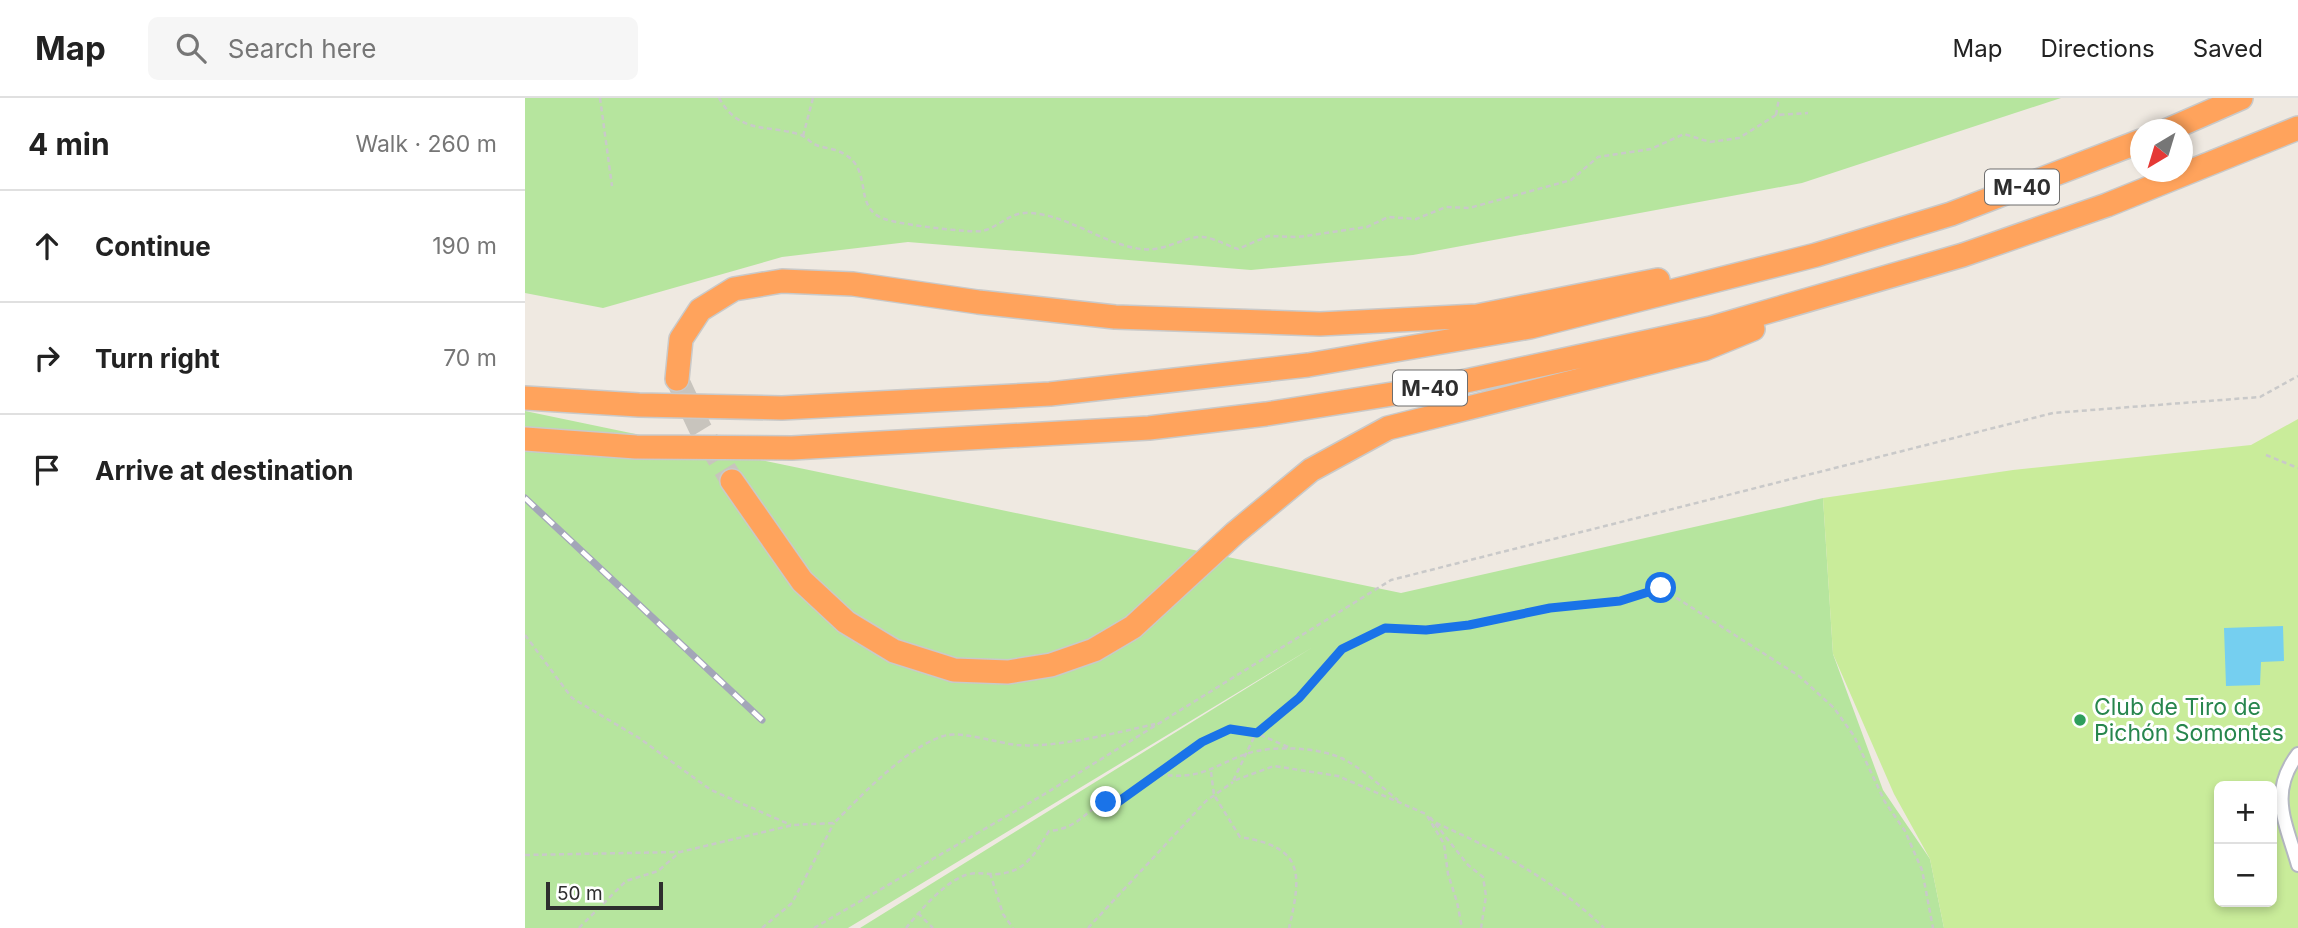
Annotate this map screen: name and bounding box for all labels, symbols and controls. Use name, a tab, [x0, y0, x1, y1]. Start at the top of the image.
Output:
search box	[148, 17, 638, 80]
text: Map	[35, 28, 106, 68]
icon: search	[172, 29, 210, 67]
text: Search here	[228, 33, 376, 64]
text: Map	[1953, 34, 2002, 63]
text: Directions	[2040, 34, 2155, 63]
text: Saved	[2193, 34, 2263, 63]
north arrow	[2130, 119, 2193, 182]
text: 4 min	[28, 126, 110, 162]
text: Walk · 260 m	[355, 130, 497, 158]
road number: M-40	[1985, 170, 2059, 204]
icon: ahead	[28, 227, 66, 265]
text: Continue	[95, 231, 211, 262]
text: 190 m	[432, 232, 497, 260]
icon: right	[28, 339, 66, 377]
text: Turn right	[95, 343, 220, 374]
text: 70 m	[443, 344, 497, 372]
road number: M-40	[1393, 370, 1467, 406]
icon: arrive	[28, 451, 66, 489]
text: Arrive at destination	[95, 455, 354, 486]
route start	[1645, 572, 1676, 603]
place label: Club de Tiro de Pichón Somontes	[2094, 693, 2284, 747]
marker: Club de Tiro de Pichón Somontes	[2072, 712, 2088, 728]
map controls	[2214, 781, 2277, 907]
button: +	[2214, 781, 2277, 844]
route end	[1090, 786, 1121, 817]
button: −	[2214, 844, 2277, 907]
scale bar	[546, 879, 663, 911]
text: 50 m	[557, 882, 603, 905]

